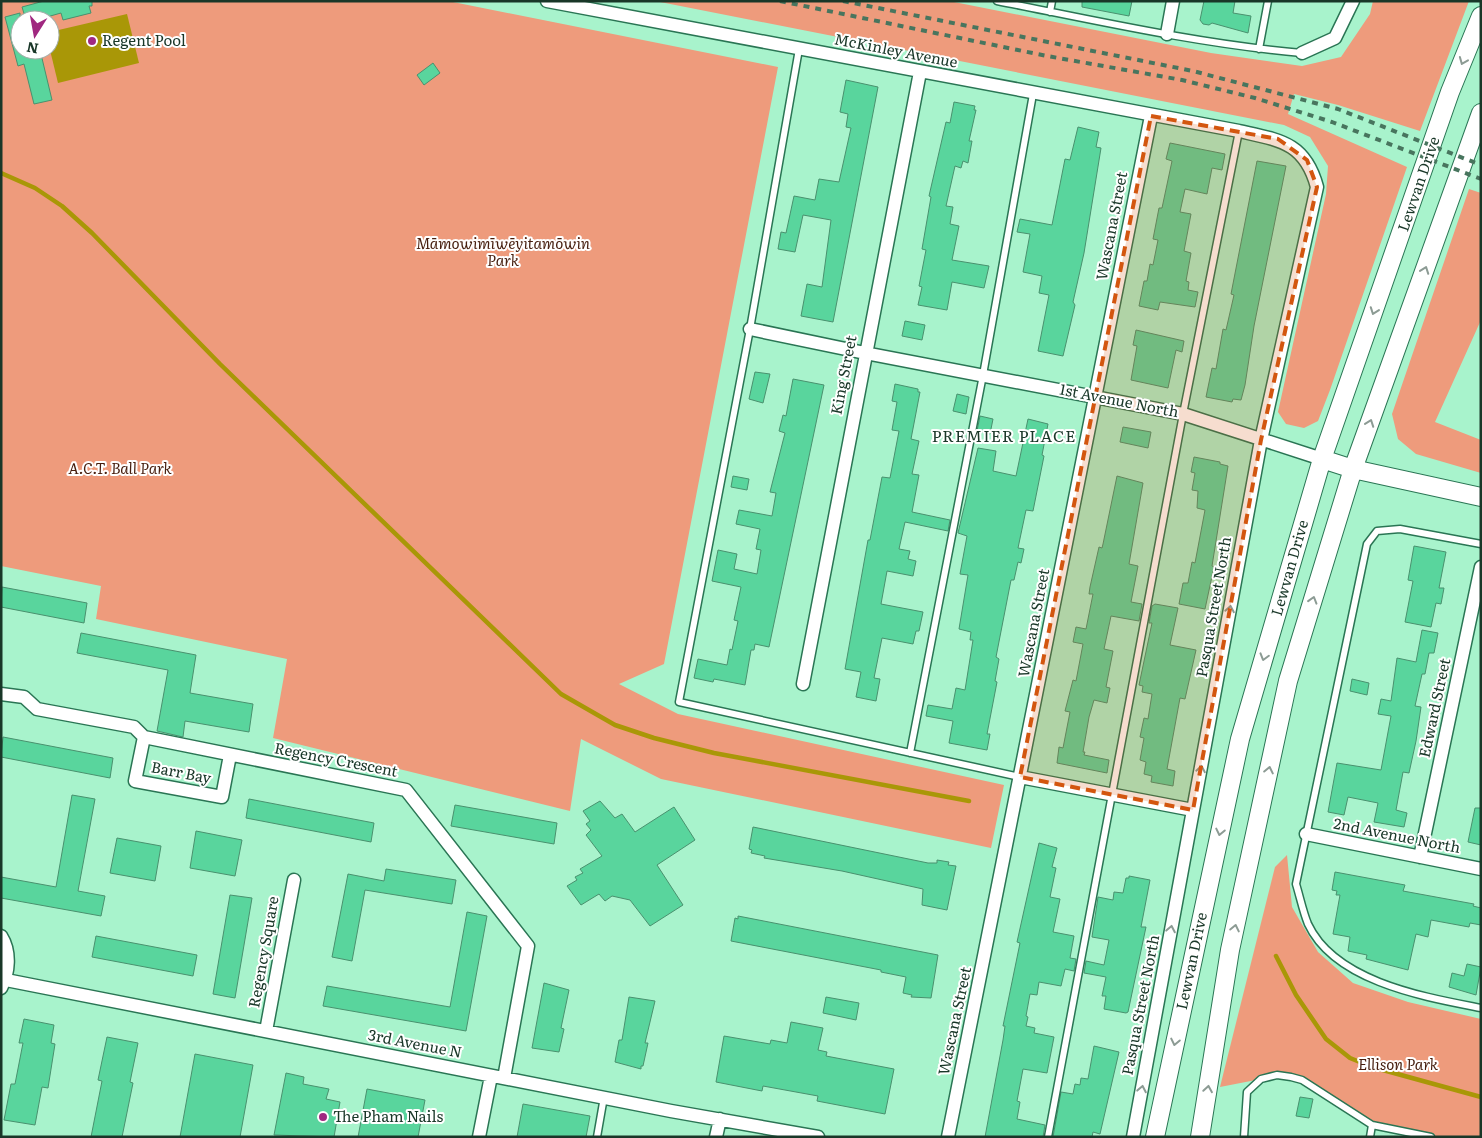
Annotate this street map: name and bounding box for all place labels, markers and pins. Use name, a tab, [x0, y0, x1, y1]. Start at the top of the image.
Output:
place label: Regent Pool	[102, 28, 186, 51]
marker: Regent Pool	[86, 35, 98, 47]
place label: The Pham Nails	[333, 1104, 444, 1127]
marker: The Pham Nails	[317, 1111, 329, 1123]

